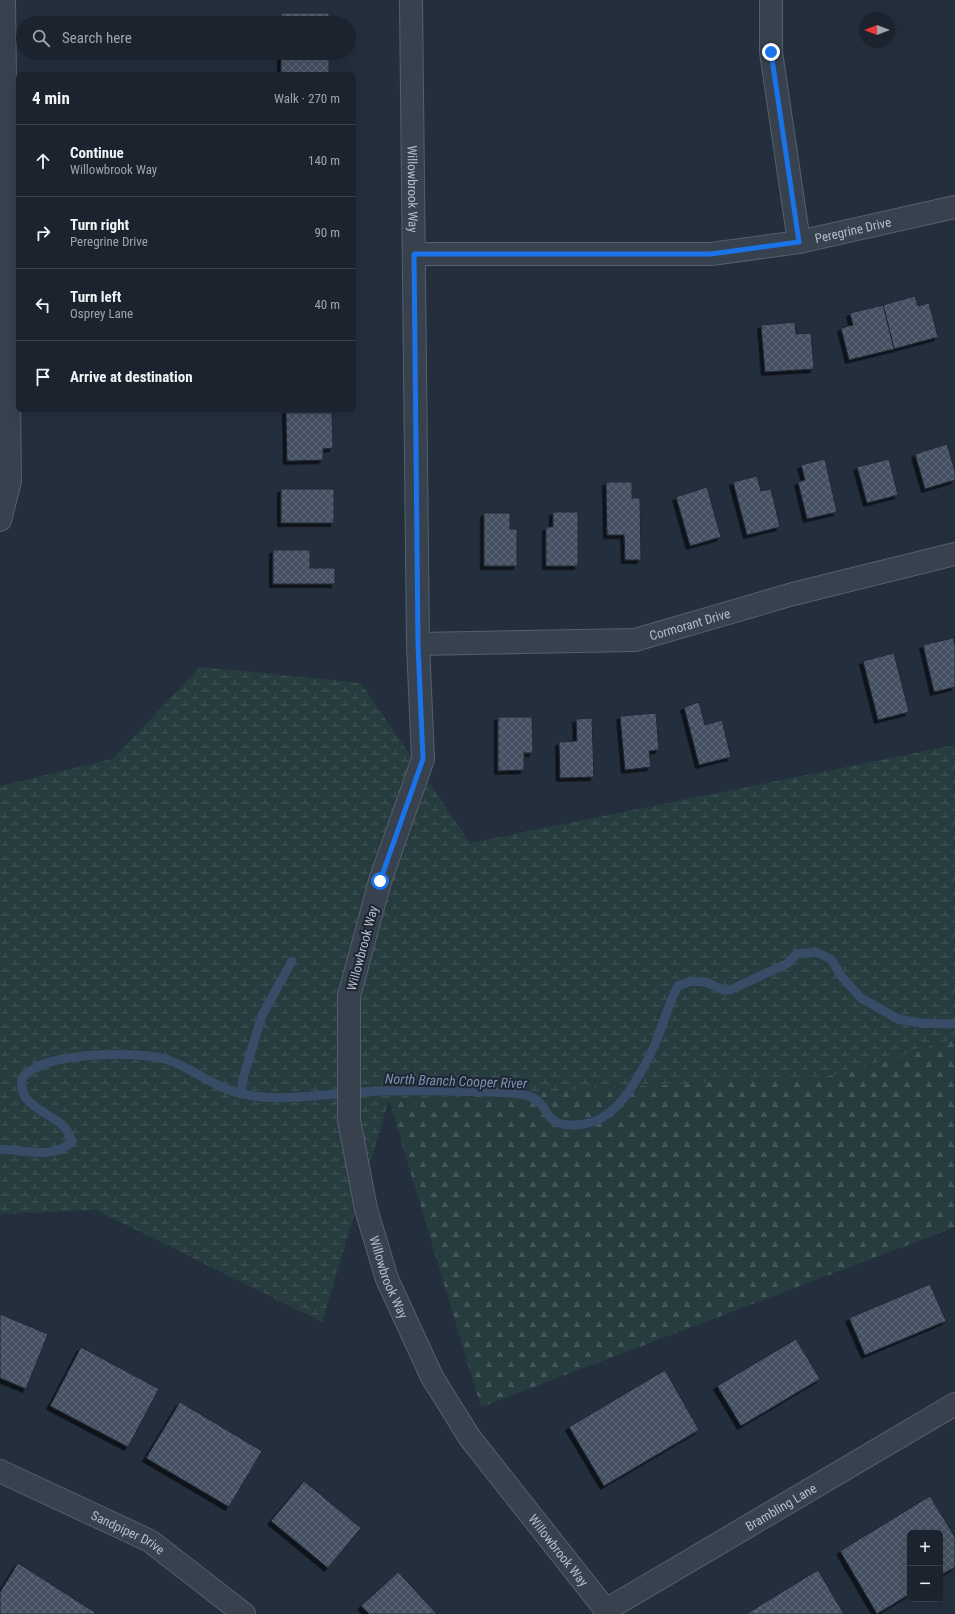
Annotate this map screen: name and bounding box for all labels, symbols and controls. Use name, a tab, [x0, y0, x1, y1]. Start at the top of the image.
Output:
north arrow	[859, 12, 895, 48]
search box	[16, 16, 356, 60]
icon: search	[30, 27, 52, 49]
text: Search here	[62, 29, 132, 47]
route end	[762, 43, 780, 61]
text: 4 min	[32, 88, 70, 108]
text: Walk · 270 m	[274, 91, 340, 106]
text: Continue	[70, 144, 124, 162]
street label: Willowbrook Way	[405, 145, 421, 233]
icon: ahead	[32, 150, 54, 172]
text: 140 m	[308, 153, 340, 168]
text: Willowbrook Way	[70, 162, 157, 177]
street label: Peregrine Drive	[813, 215, 893, 246]
text: Turn right	[70, 216, 129, 234]
icon: right	[32, 222, 54, 244]
text: 90 m	[314, 225, 340, 240]
text: Peregrine Drive	[70, 234, 148, 249]
text: Turn left	[70, 288, 121, 306]
icon: left	[32, 294, 54, 316]
text: 40 m	[314, 297, 340, 312]
text: Osprey Lane	[70, 306, 133, 321]
icon: arrive	[32, 366, 54, 388]
text: Arrive at destination	[70, 368, 193, 386]
street label: Cormorant Drive	[648, 606, 732, 643]
route start	[371, 872, 389, 890]
street label: Willowbrook Way	[344, 904, 381, 992]
water label: North Branch Cooper River	[385, 1071, 528, 1092]
street label: Willowbrook Way	[366, 1234, 411, 1321]
street label: Brambling Lane	[743, 1481, 819, 1534]
street label: Sandpiper Drive	[89, 1508, 168, 1558]
street label: Willowbrook Way	[525, 1512, 592, 1590]
map controls	[907, 1530, 943, 1602]
button: +	[907, 1530, 943, 1566]
button: −	[907, 1566, 943, 1602]

